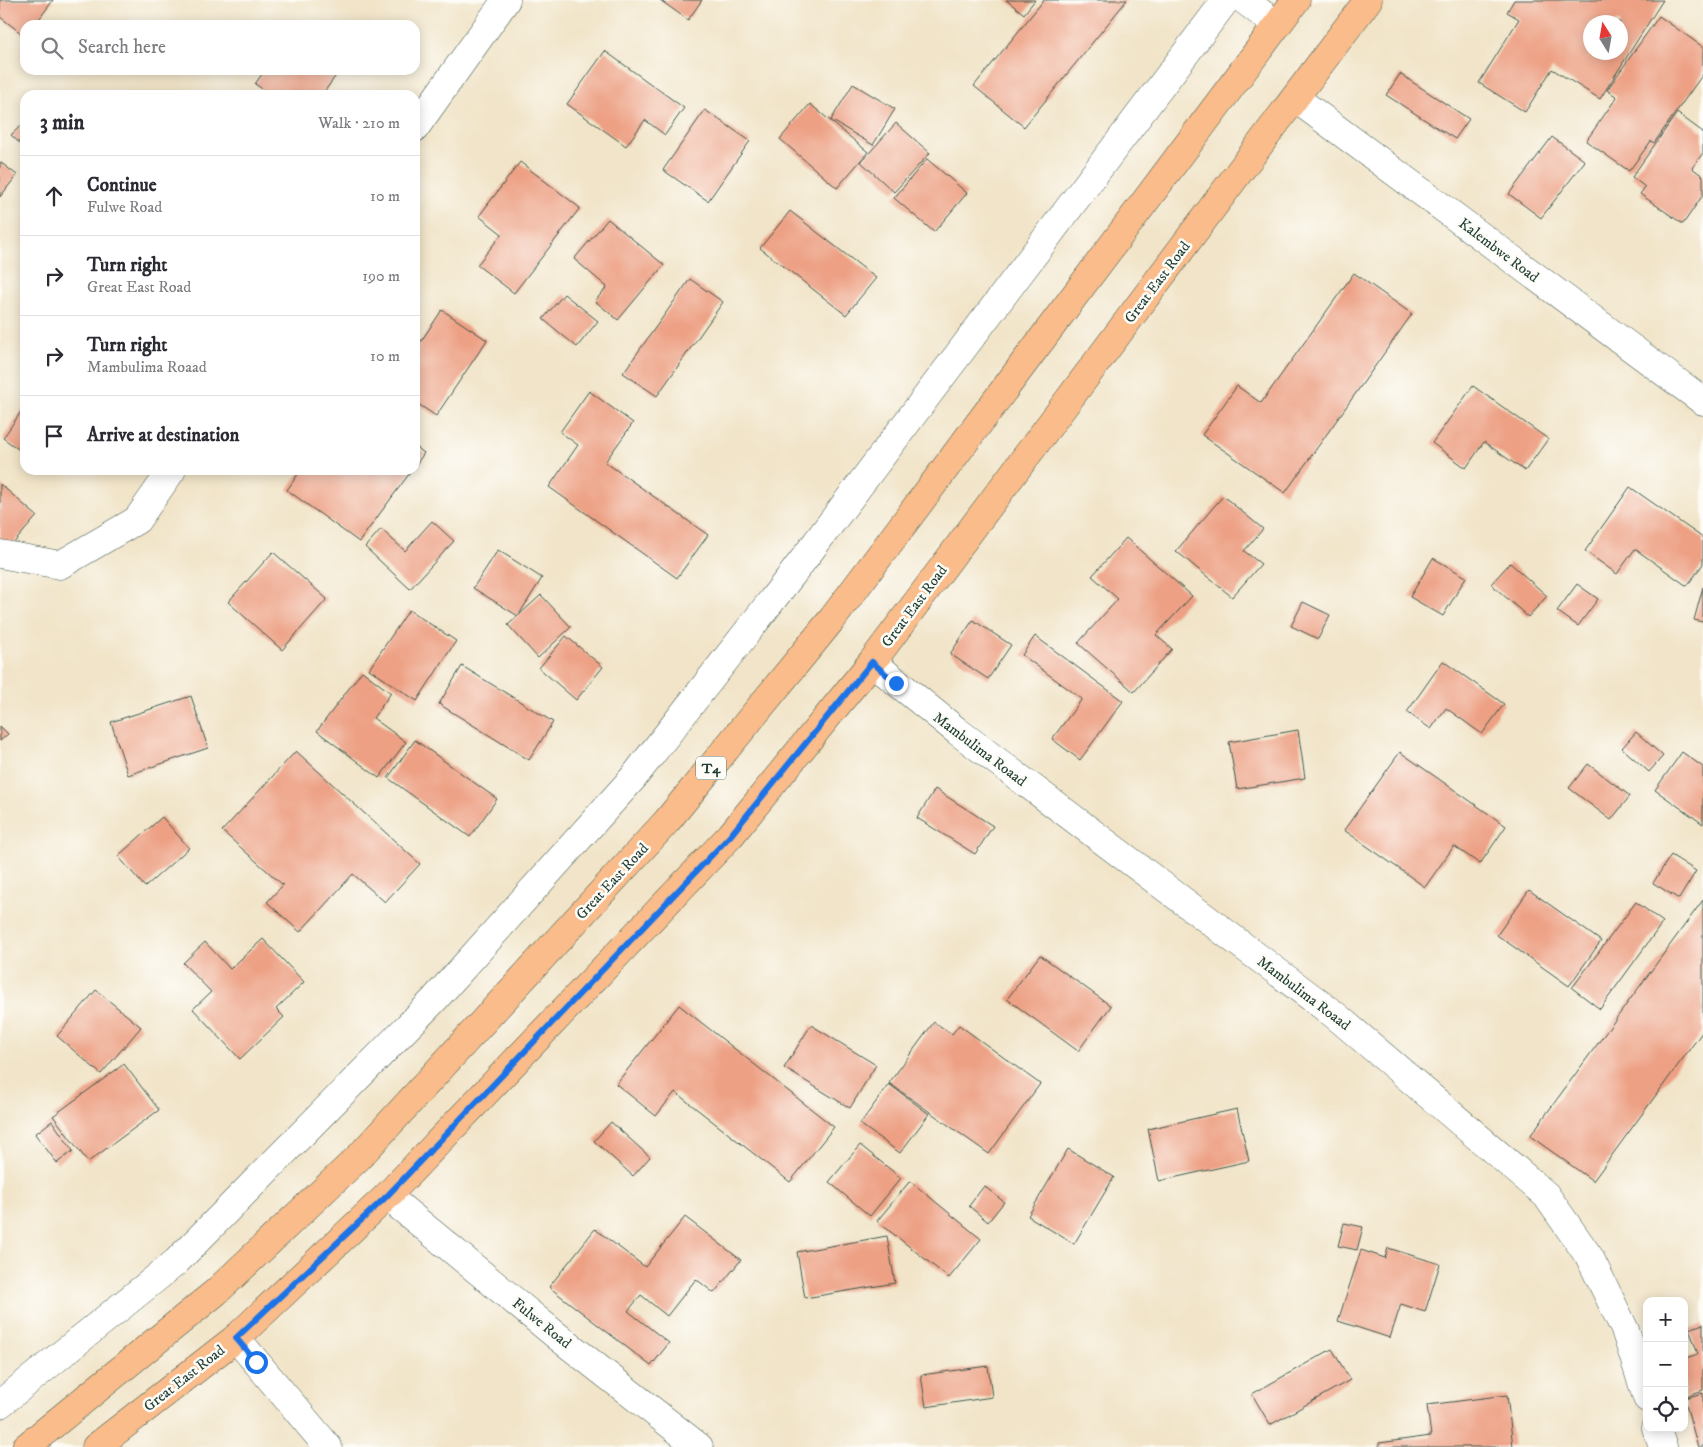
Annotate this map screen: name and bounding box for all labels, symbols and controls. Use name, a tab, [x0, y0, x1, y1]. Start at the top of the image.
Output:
north arrow	[1583, 15, 1628, 60]
search box	[20, 20, 420, 75]
icon: search	[38, 34, 66, 62]
text: Search here	[78, 36, 166, 59]
text: 3 min	[40, 110, 85, 136]
text: Walk · 210 m	[318, 113, 400, 133]
text: Continue	[87, 174, 157, 197]
icon: ahead	[40, 182, 68, 210]
text: 10 m	[370, 186, 400, 206]
text: Fulwe Road	[87, 197, 162, 217]
street label: Kalembwe Road	[1455, 214, 1543, 287]
street label: Great East Road	[1120, 237, 1195, 327]
text: Turn right	[87, 254, 167, 277]
icon: right	[40, 262, 68, 290]
text: 190 m	[362, 266, 400, 286]
text: Great East Road	[87, 277, 191, 297]
text: Turn right	[87, 334, 167, 357]
icon: right	[40, 342, 68, 370]
text: 10 m	[370, 346, 400, 366]
text: Mambulima Roaad	[87, 357, 207, 377]
icon: arrive	[40, 422, 68, 450]
text: Arrive at destination	[87, 424, 239, 447]
street label: Great East Road	[877, 561, 952, 651]
route end	[885, 672, 908, 695]
street label: Mambulima Roaad	[929, 708, 1031, 791]
road number: T4	[696, 756, 726, 780]
street label: Great East Road	[572, 839, 653, 924]
street label: Mambulima Roaad	[1253, 952, 1355, 1035]
street label: Fulwe Road	[508, 1294, 575, 1353]
map controls	[1643, 1297, 1688, 1432]
button: +	[1643, 1297, 1688, 1342]
street label: Great East Road	[140, 1341, 229, 1416]
button: −	[1643, 1342, 1688, 1387]
route start	[245, 1351, 268, 1374]
button: locate	[1643, 1387, 1688, 1432]

